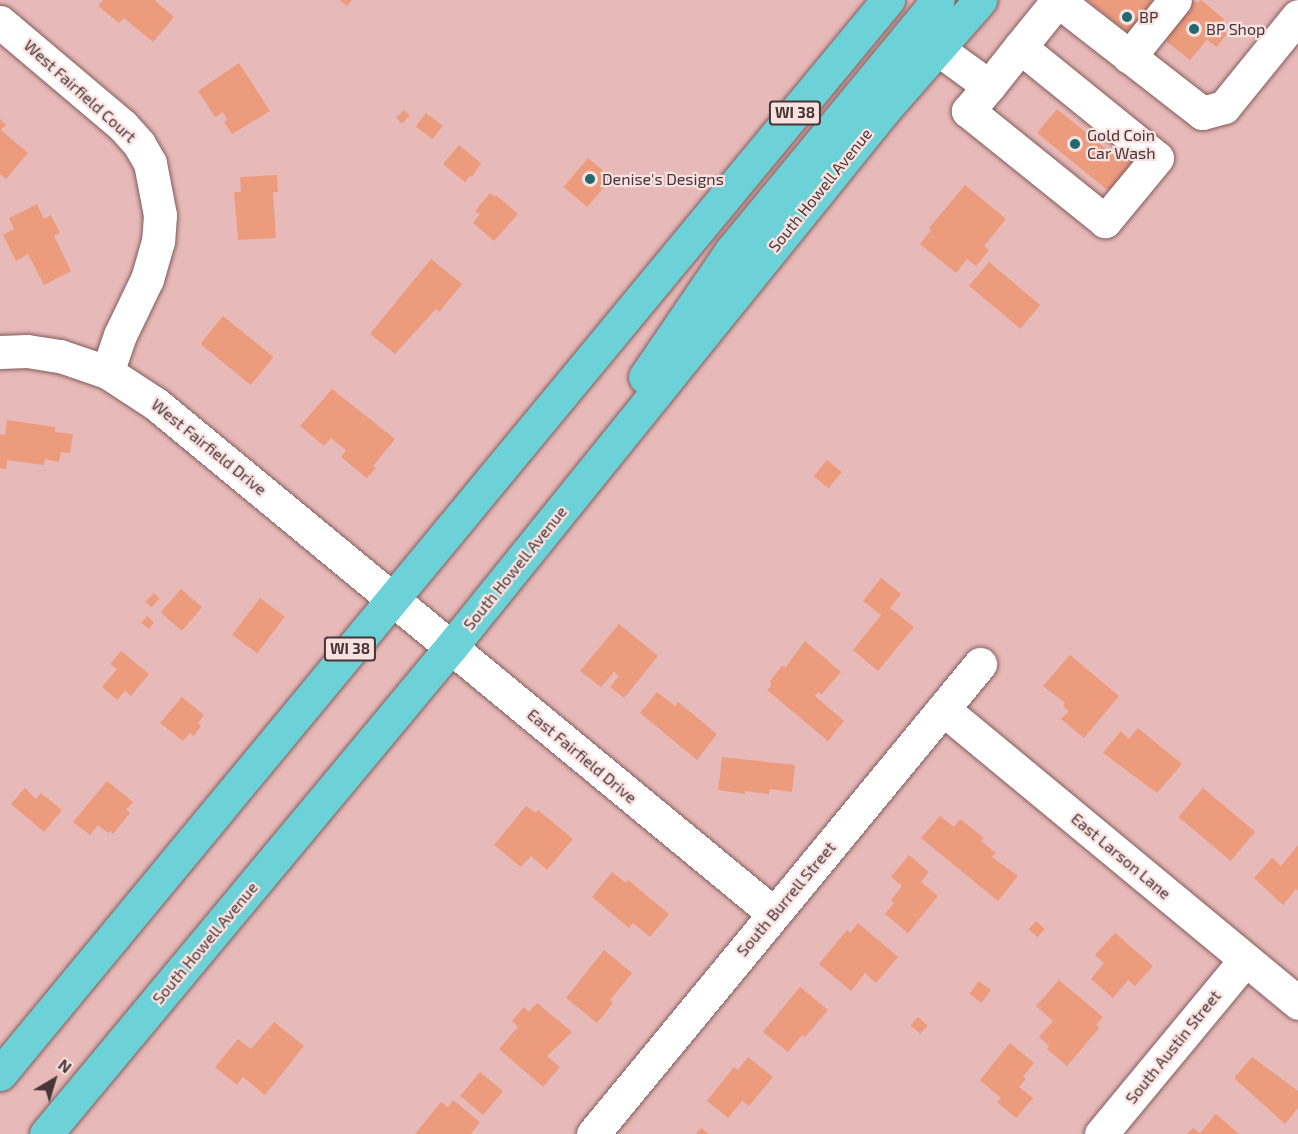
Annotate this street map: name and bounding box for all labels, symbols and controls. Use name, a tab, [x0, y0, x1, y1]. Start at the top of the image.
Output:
place label: BP	[1139, 7, 1158, 27]
marker: BP	[1120, 10, 1134, 24]
place label: BP Shop	[1206, 19, 1266, 39]
marker: BP Shop	[1187, 22, 1201, 36]
street label: West Fairfield Court	[20, 36, 140, 146]
road number: WI 38	[768, 101, 822, 125]
street label: South Howell Avenue	[764, 124, 876, 256]
place label: Gold Coin Car Wash	[1087, 125, 1156, 163]
marker: Gold Coin Car Wash	[1068, 137, 1082, 151]
place label: Denise's Designs	[602, 169, 724, 189]
marker: Denise's Designs	[583, 172, 597, 186]
street label: West Fairfield Drive	[148, 395, 270, 499]
street label: South Howell Avenue	[459, 502, 571, 634]
road number: WI 38	[323, 637, 377, 661]
street label: East Fairfield Drive	[523, 705, 641, 807]
street label: East Larson Lane	[1067, 809, 1175, 903]
street label: South Burrell Street	[732, 838, 840, 960]
street label: South Howell Avenue	[148, 878, 262, 1008]
street label: South Austin Street	[1121, 986, 1225, 1108]
north arrow	[24, 1050, 84, 1110]
text: N	[55, 1054, 76, 1076]

